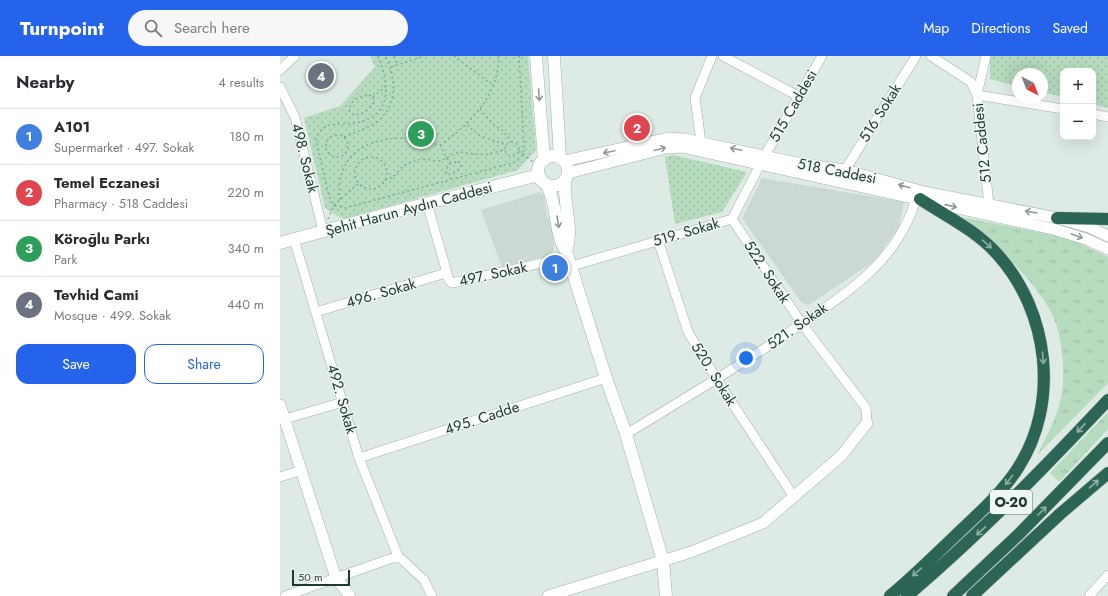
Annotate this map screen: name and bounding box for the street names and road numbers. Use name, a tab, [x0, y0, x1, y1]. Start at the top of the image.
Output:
street label: 515 Caddesi	[763, 66, 823, 146]
street label: 516 Sokak	[853, 79, 907, 146]
street label: 512 Caddesi	[967, 102, 997, 184]
street label: 498. Sokak	[286, 121, 324, 196]
street label: 518 Caddesi	[796, 153, 878, 189]
street label: Şehit Harun Aydın Caddesi	[323, 176, 495, 242]
street label: 519. Sokak	[650, 212, 722, 252]
street label: 522. Sokak	[738, 236, 796, 308]
street label: 497. Sokak	[457, 256, 529, 292]
street label: 496. Sokak	[343, 272, 419, 313]
street label: 521. Sokak	[762, 297, 832, 355]
street label: 520. Sokak	[686, 338, 743, 411]
street label: 492. Sokak	[322, 361, 363, 437]
street label: 495. Cadde	[442, 396, 522, 440]
road number: O-20	[990, 490, 1032, 514]

